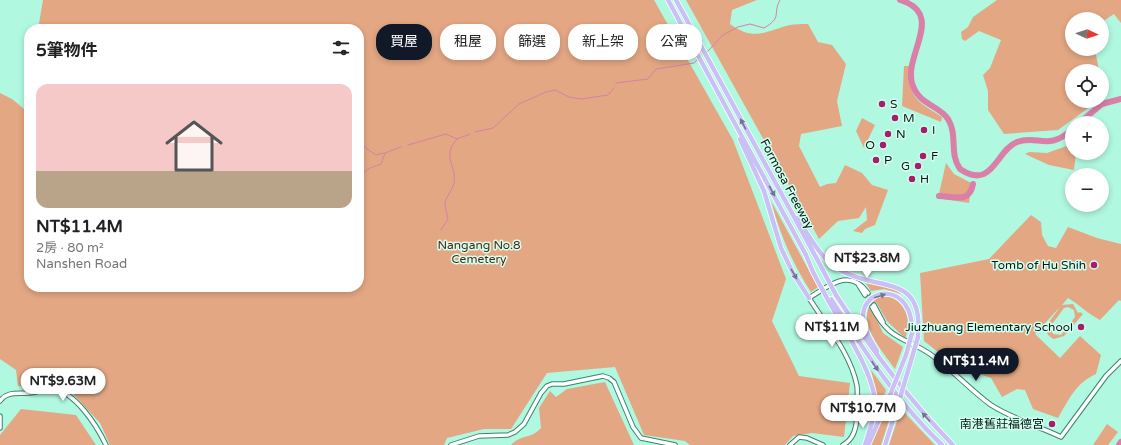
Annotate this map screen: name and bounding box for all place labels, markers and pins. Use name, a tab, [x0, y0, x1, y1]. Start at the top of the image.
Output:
place label: S	[890, 97, 897, 111]
marker: S	[877, 99, 887, 109]
place label: M	[903, 111, 915, 125]
marker: M	[890, 113, 900, 123]
place label: I	[932, 123, 935, 137]
marker: I	[919, 125, 929, 135]
place label: N	[896, 127, 906, 141]
marker: N	[883, 129, 893, 139]
place label: O	[865, 138, 875, 152]
marker: O	[878, 140, 888, 150]
place label: F	[931, 149, 938, 163]
marker: F	[918, 151, 928, 161]
place label: P	[884, 153, 892, 167]
marker: P	[871, 155, 881, 165]
place label: G	[901, 159, 910, 173]
marker: G	[913, 161, 923, 171]
place label: H	[920, 172, 929, 186]
marker: H	[907, 174, 917, 184]
pin: NT$23.8M	[826, 245, 908, 279]
place label: Tomb of Hu Shih	[991, 258, 1086, 272]
marker: Tomb of Hu Shih	[1089, 260, 1099, 270]
pin: NT$11M	[799, 314, 865, 348]
place label: Jiuzhuang Elementary School	[905, 320, 1073, 334]
marker: Jiuzhuang Elementary School	[1076, 322, 1086, 332]
pin: NT$11.4M	[935, 348, 1017, 382]
pin: NT$9.63M	[22, 368, 104, 402]
pin: NT$10.7M	[822, 395, 904, 429]
place label: 南港舊莊福德宮	[960, 417, 1044, 431]
marker: 南港舊莊福德宮	[1047, 419, 1057, 429]

